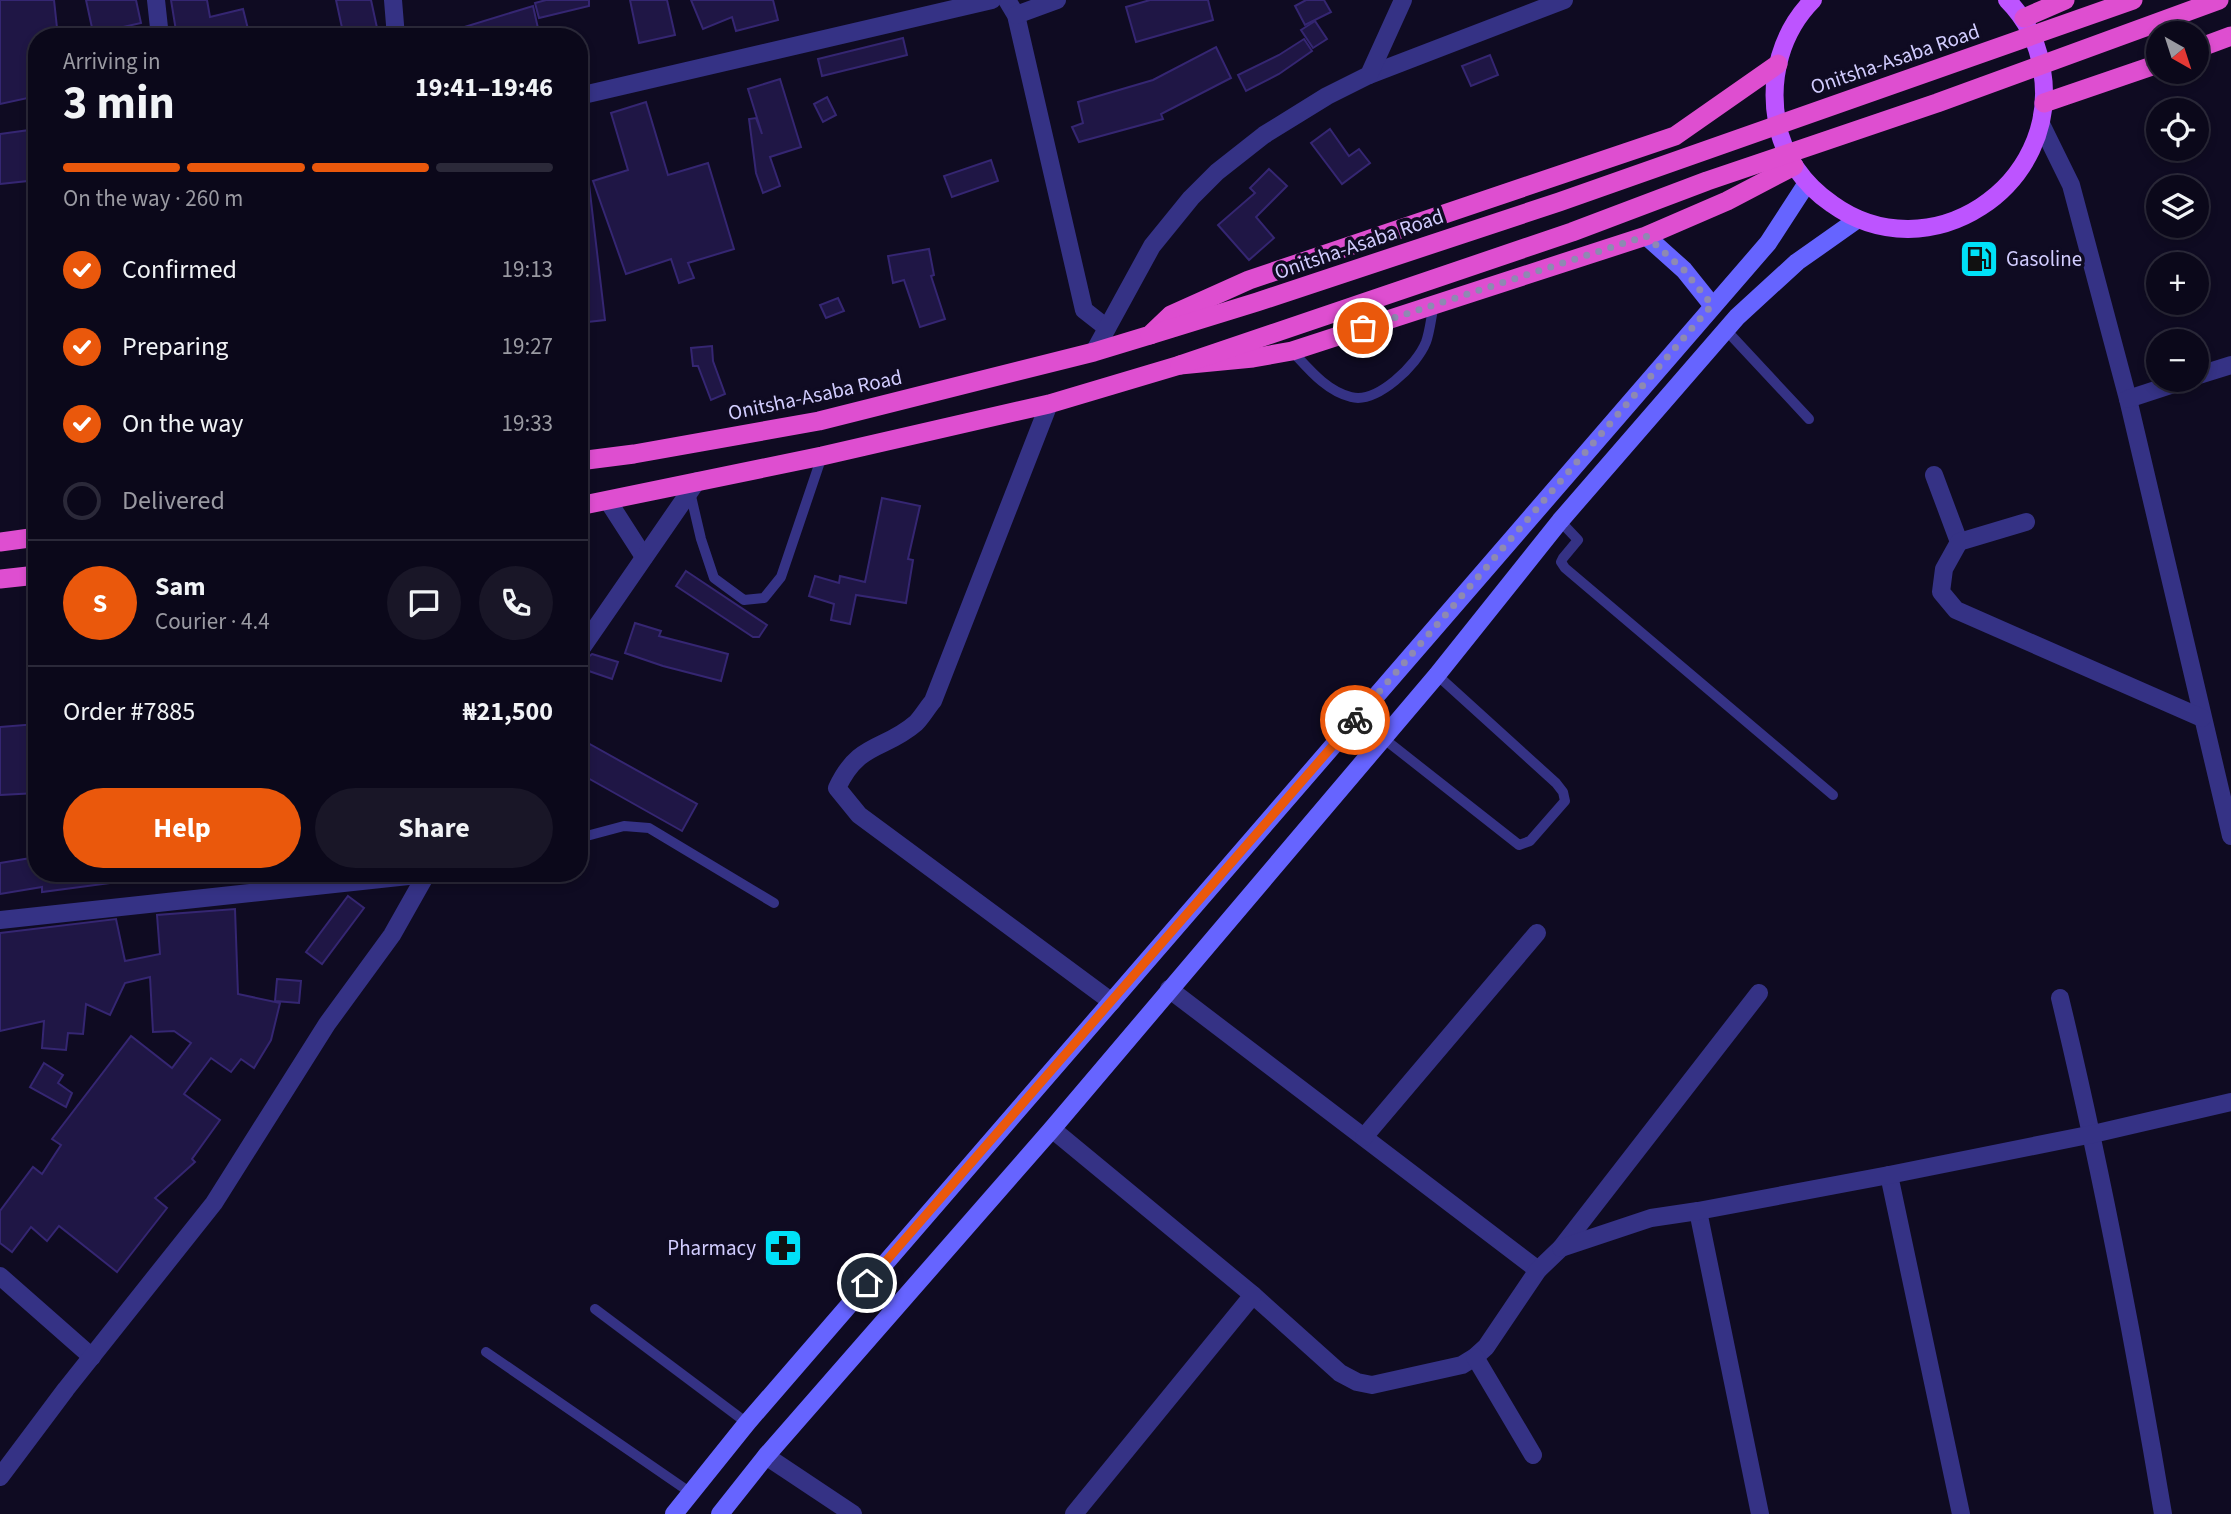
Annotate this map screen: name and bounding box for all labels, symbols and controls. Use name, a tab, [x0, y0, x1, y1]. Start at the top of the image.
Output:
street label: Onitsha-Asaba Road	[1806, 16, 1984, 102]
north arrow	[2146, 21, 2208, 84]
map controls	[2146, 21, 2209, 392]
text: Arriving in	[63, 45, 161, 78]
text: 19:41–19:46	[415, 69, 553, 106]
text: 3 min	[63, 71, 175, 136]
button: locate	[2146, 98, 2209, 161]
button: layers	[2146, 175, 2209, 238]
text: On the way · 260 m	[63, 182, 243, 215]
street label: Onitsha-Asaba Road	[1270, 201, 1448, 287]
fuel station icon: Gasoline	[1958, 238, 2000, 280]
place label: Gasoline	[2006, 244, 2082, 274]
icon: check	[63, 251, 101, 289]
text: Confirmed	[122, 251, 237, 288]
button: +	[2146, 252, 2209, 315]
text: 19:13	[502, 253, 553, 286]
pin	[1333, 298, 1393, 358]
icon: bag	[1344, 309, 1382, 347]
icon: check	[63, 328, 101, 366]
text: Preparing	[122, 328, 228, 365]
button: −	[2146, 329, 2209, 392]
text: 19:27	[502, 330, 553, 363]
street label: Onitsha-Asaba Road	[725, 362, 905, 428]
icon: check	[63, 405, 101, 443]
text: On the way	[122, 405, 243, 442]
text: 19:33	[502, 407, 553, 440]
text: Delivered	[122, 482, 225, 519]
button: chat	[387, 566, 461, 640]
button: phone	[479, 566, 553, 640]
text: Sam	[155, 568, 205, 605]
text: S	[93, 585, 107, 622]
text: Courier · 4.4	[155, 605, 270, 638]
courier	[1320, 685, 1390, 755]
text: Order #7885	[63, 693, 195, 730]
text: ₦21,500	[463, 693, 553, 730]
icon: bike	[1336, 701, 1374, 739]
button: Help	[63, 788, 301, 868]
button: Share	[315, 788, 553, 868]
pharmacy icon: Pharmacy	[762, 1227, 804, 1269]
place label: Pharmacy	[667, 1233, 756, 1263]
pin	[837, 1253, 897, 1313]
icon: home	[848, 1264, 886, 1302]

